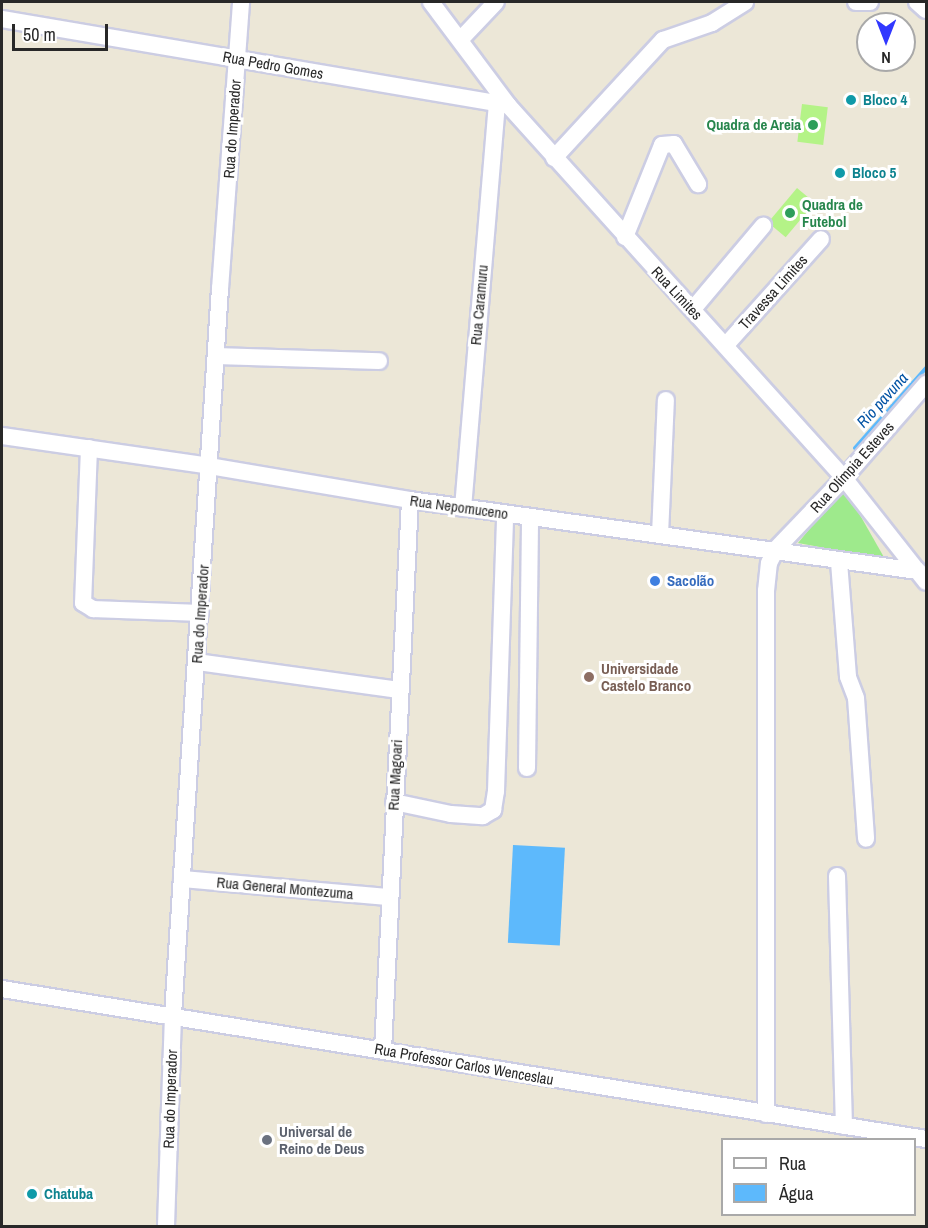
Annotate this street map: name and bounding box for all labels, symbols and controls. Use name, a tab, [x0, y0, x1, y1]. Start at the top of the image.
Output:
scale bar	[15, 12, 111, 50]
north arrow	[856, 12, 916, 72]
text: 50 m	[23, 22, 56, 47]
street label: Rua Pedro Gomes	[221, 47, 325, 83]
text: N	[881, 47, 891, 69]
street label: Rua do Imperador	[220, 79, 244, 179]
place label: Bloco 4	[863, 91, 907, 109]
marker: Bloco 4	[844, 93, 858, 107]
place label: Quadra de Areia	[706, 116, 801, 134]
marker: Quadra de Areia	[806, 118, 820, 132]
place label: Bloco 5	[852, 164, 896, 182]
marker: Bloco 5	[833, 166, 847, 180]
place label: Quadra de Futebol	[802, 195, 863, 230]
marker: Quadra de Futebol	[783, 206, 797, 220]
street label: Travessa Limites	[735, 251, 811, 333]
street label: Rua Limites	[648, 263, 706, 323]
street label: Rua Caramuru	[467, 264, 491, 346]
water label: Rio pavuna	[852, 369, 912, 431]
street label: Rua Olímpia Esteves	[806, 418, 898, 516]
street label: Rua Nepomuceno	[409, 491, 509, 523]
street label: Rua do Imperador	[188, 564, 212, 664]
place label: Sacolão	[667, 572, 714, 590]
marker: Sacolão	[648, 574, 662, 588]
place label: Universidade Castelo Branco	[601, 659, 691, 694]
marker: Universidade Castelo Branco	[582, 670, 596, 684]
street label: Rua Magoari	[384, 739, 406, 811]
street label: Rua General Montezuma	[216, 873, 354, 903]
street label: Rua Professor Carlos Wenceslau	[373, 1039, 555, 1089]
street label: Rua do Imperador	[159, 1049, 181, 1149]
place label: Universal de Reino de Deus	[279, 1122, 364, 1157]
marker: Universal de Reino de Deus	[260, 1133, 274, 1147]
legend	[721, 1138, 916, 1216]
text: Rua	[779, 1151, 806, 1176]
text: Água	[779, 1181, 813, 1206]
place label: Chatuba	[44, 1185, 93, 1203]
marker: Chatuba	[25, 1187, 39, 1201]

